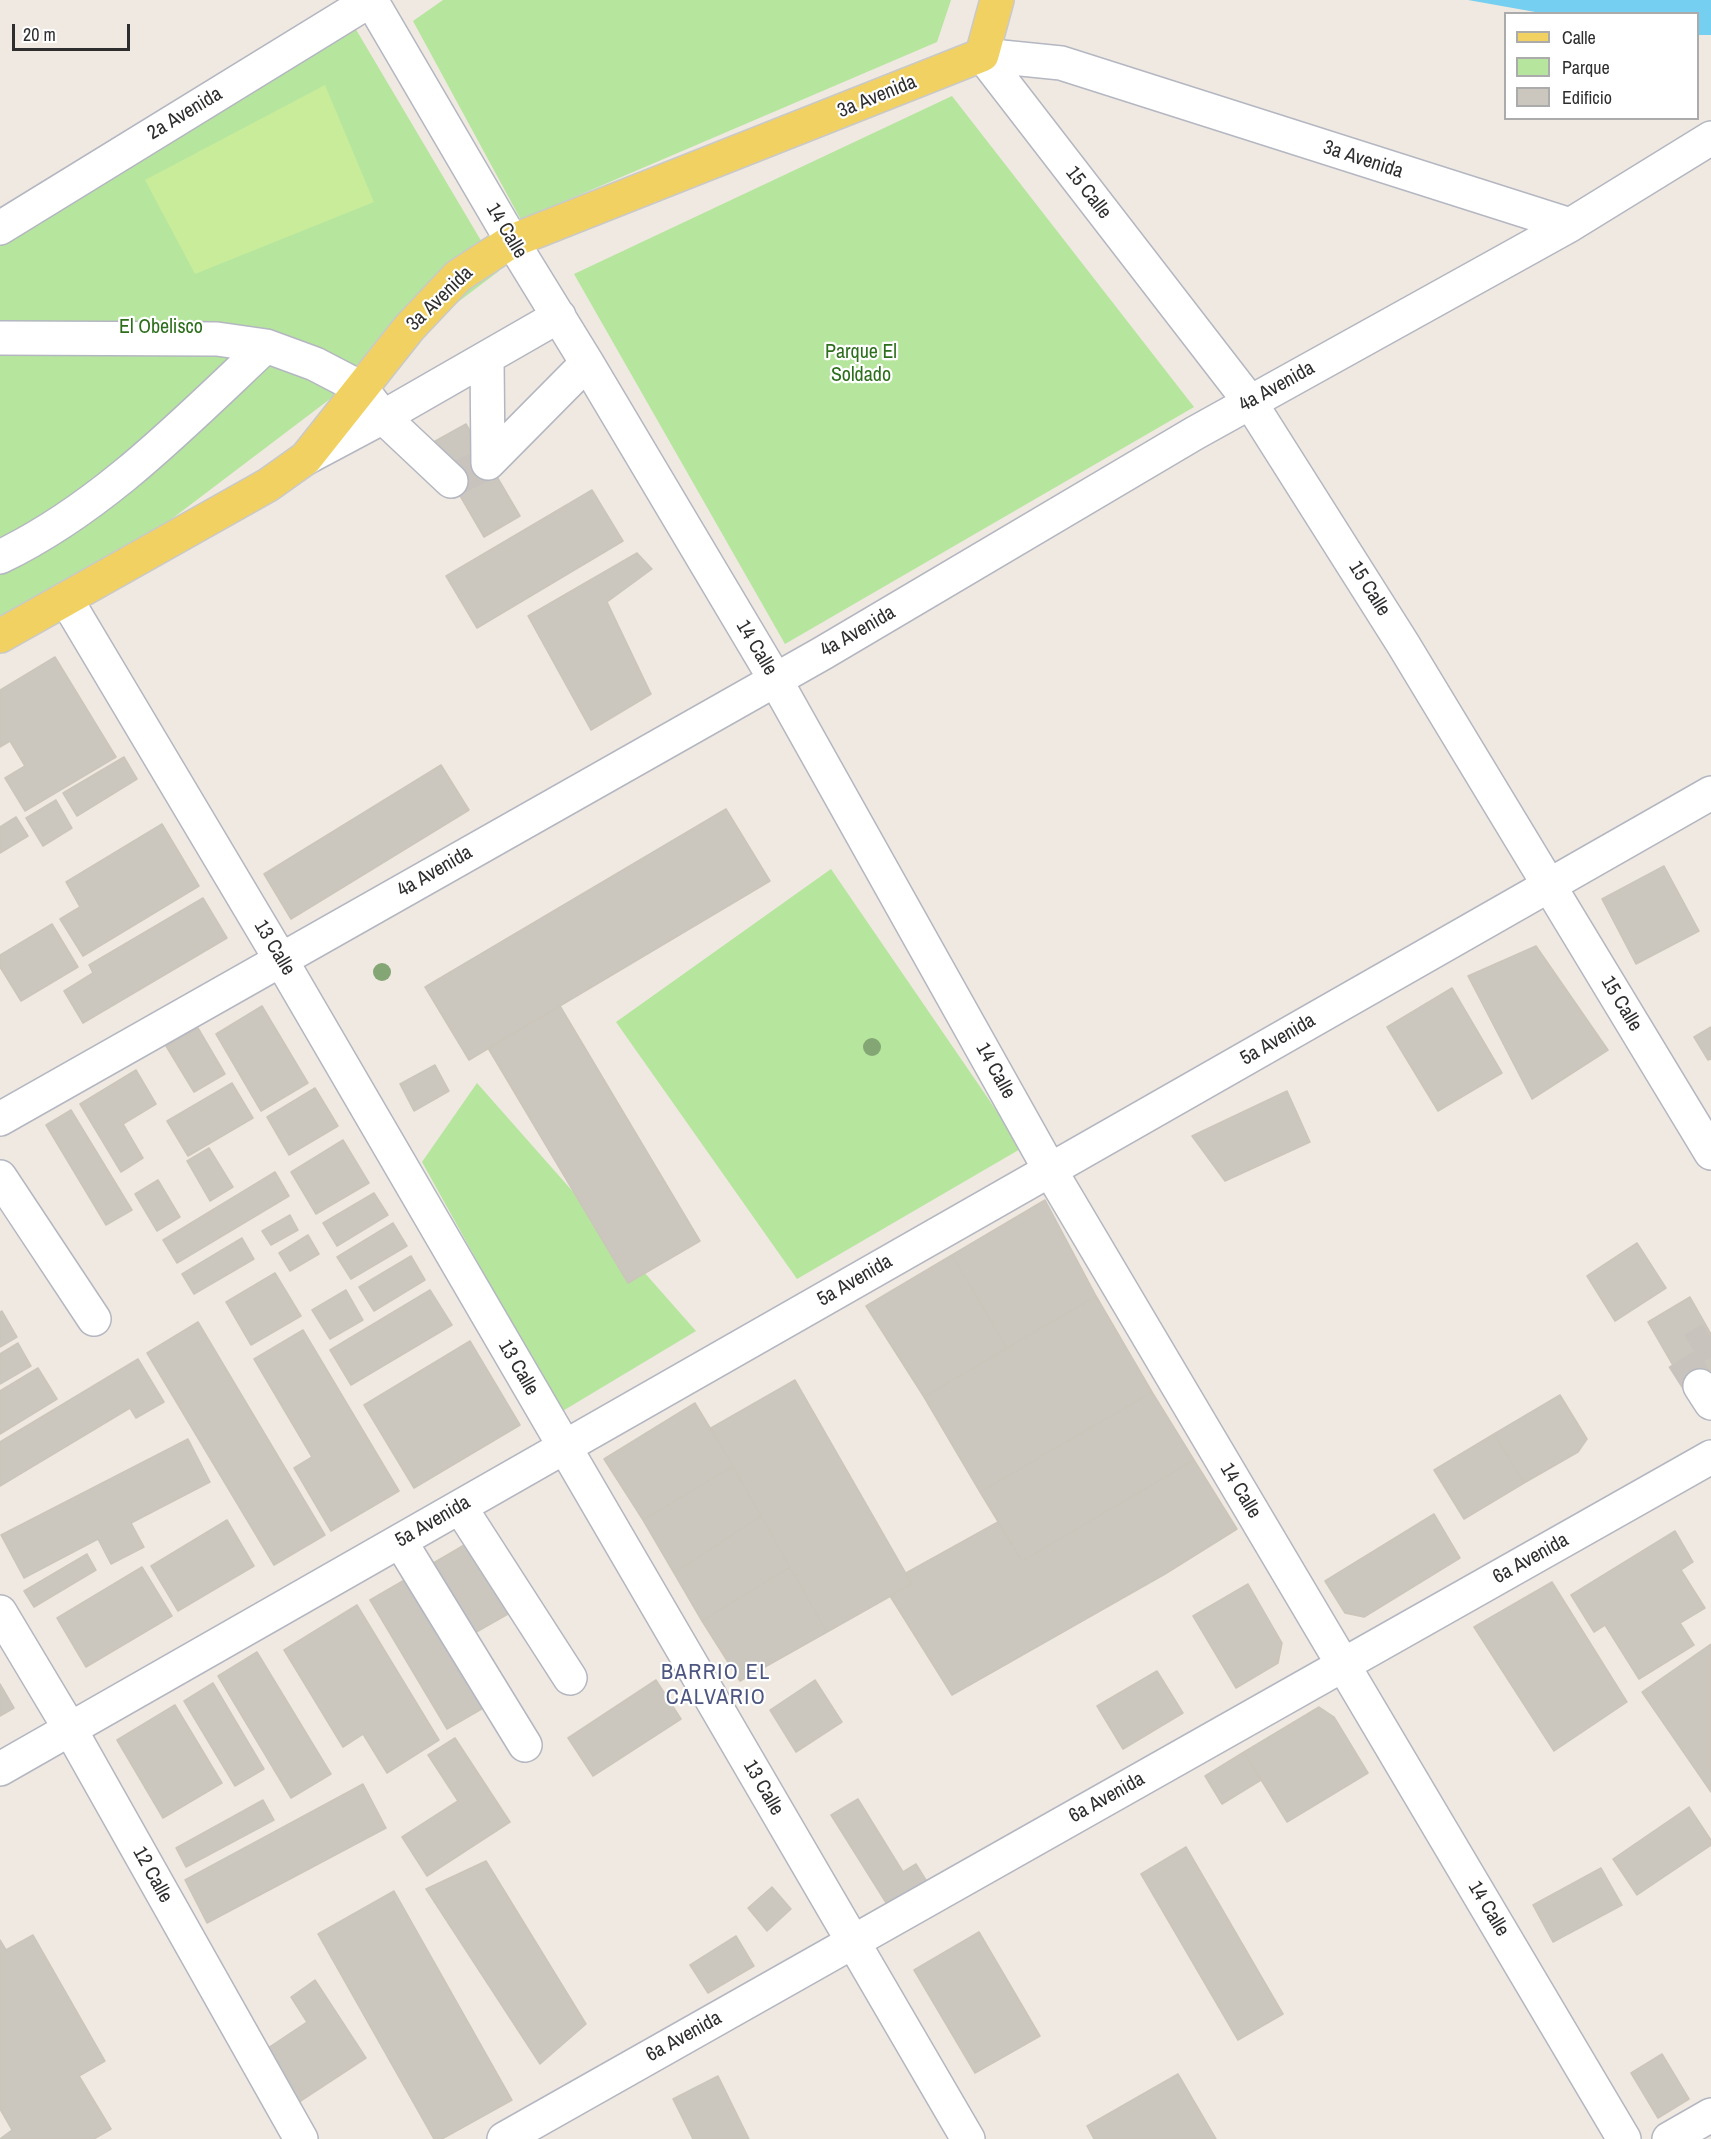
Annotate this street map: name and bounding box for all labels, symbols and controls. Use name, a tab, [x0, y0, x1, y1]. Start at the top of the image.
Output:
scale bar	[15, 12, 134, 50]
legend	[1504, 12, 1699, 120]
text: 20 m	[23, 22, 56, 47]
text: Calle	[1562, 25, 1596, 50]
text: Parque	[1562, 55, 1610, 80]
street label: 3a Avenida	[834, 70, 920, 124]
street label: 2a Avenida	[143, 82, 227, 146]
text: Edificio	[1562, 85, 1612, 110]
street label: 3a Avenida	[1320, 136, 1406, 184]
street label: 15 Calle	[1060, 162, 1116, 224]
street label: 14 Calle	[480, 199, 532, 263]
street label: 3a Avenida	[402, 262, 478, 336]
park label: El Obelisco	[119, 316, 203, 340]
park label: Parque El Soldado	[825, 341, 897, 388]
street label: 4a Avenida	[1235, 356, 1319, 418]
street label: 15 Calle	[1343, 557, 1395, 621]
street label: 4a Avenida	[816, 601, 900, 663]
street label: 14 Calle	[730, 616, 782, 680]
street label: 4a Avenida	[393, 841, 477, 903]
street label: 13 Calle	[248, 916, 300, 980]
street label: 15 Calle	[1595, 972, 1647, 1036]
street label: 5a Avenida	[1236, 1009, 1320, 1071]
street label: 14 Calle	[970, 1039, 1020, 1103]
street label: 5a Avenida	[813, 1250, 897, 1312]
street label: 13 Calle	[493, 1336, 543, 1400]
street label: 14 Calle	[1214, 1459, 1266, 1523]
street label: 5a Avenida	[391, 1491, 475, 1553]
street label: 6a Avenida	[1489, 1528, 1573, 1590]
district label: BARRIO EL CALVARIO	[661, 1660, 771, 1712]
street label: 13 Calle	[738, 1756, 788, 1820]
street label: 6a Avenida	[1065, 1767, 1149, 1829]
street label: 12 Calle	[127, 1843, 177, 1907]
street label: 14 Calle	[1462, 1877, 1514, 1941]
street label: 6a Avenida	[642, 2006, 726, 2068]

